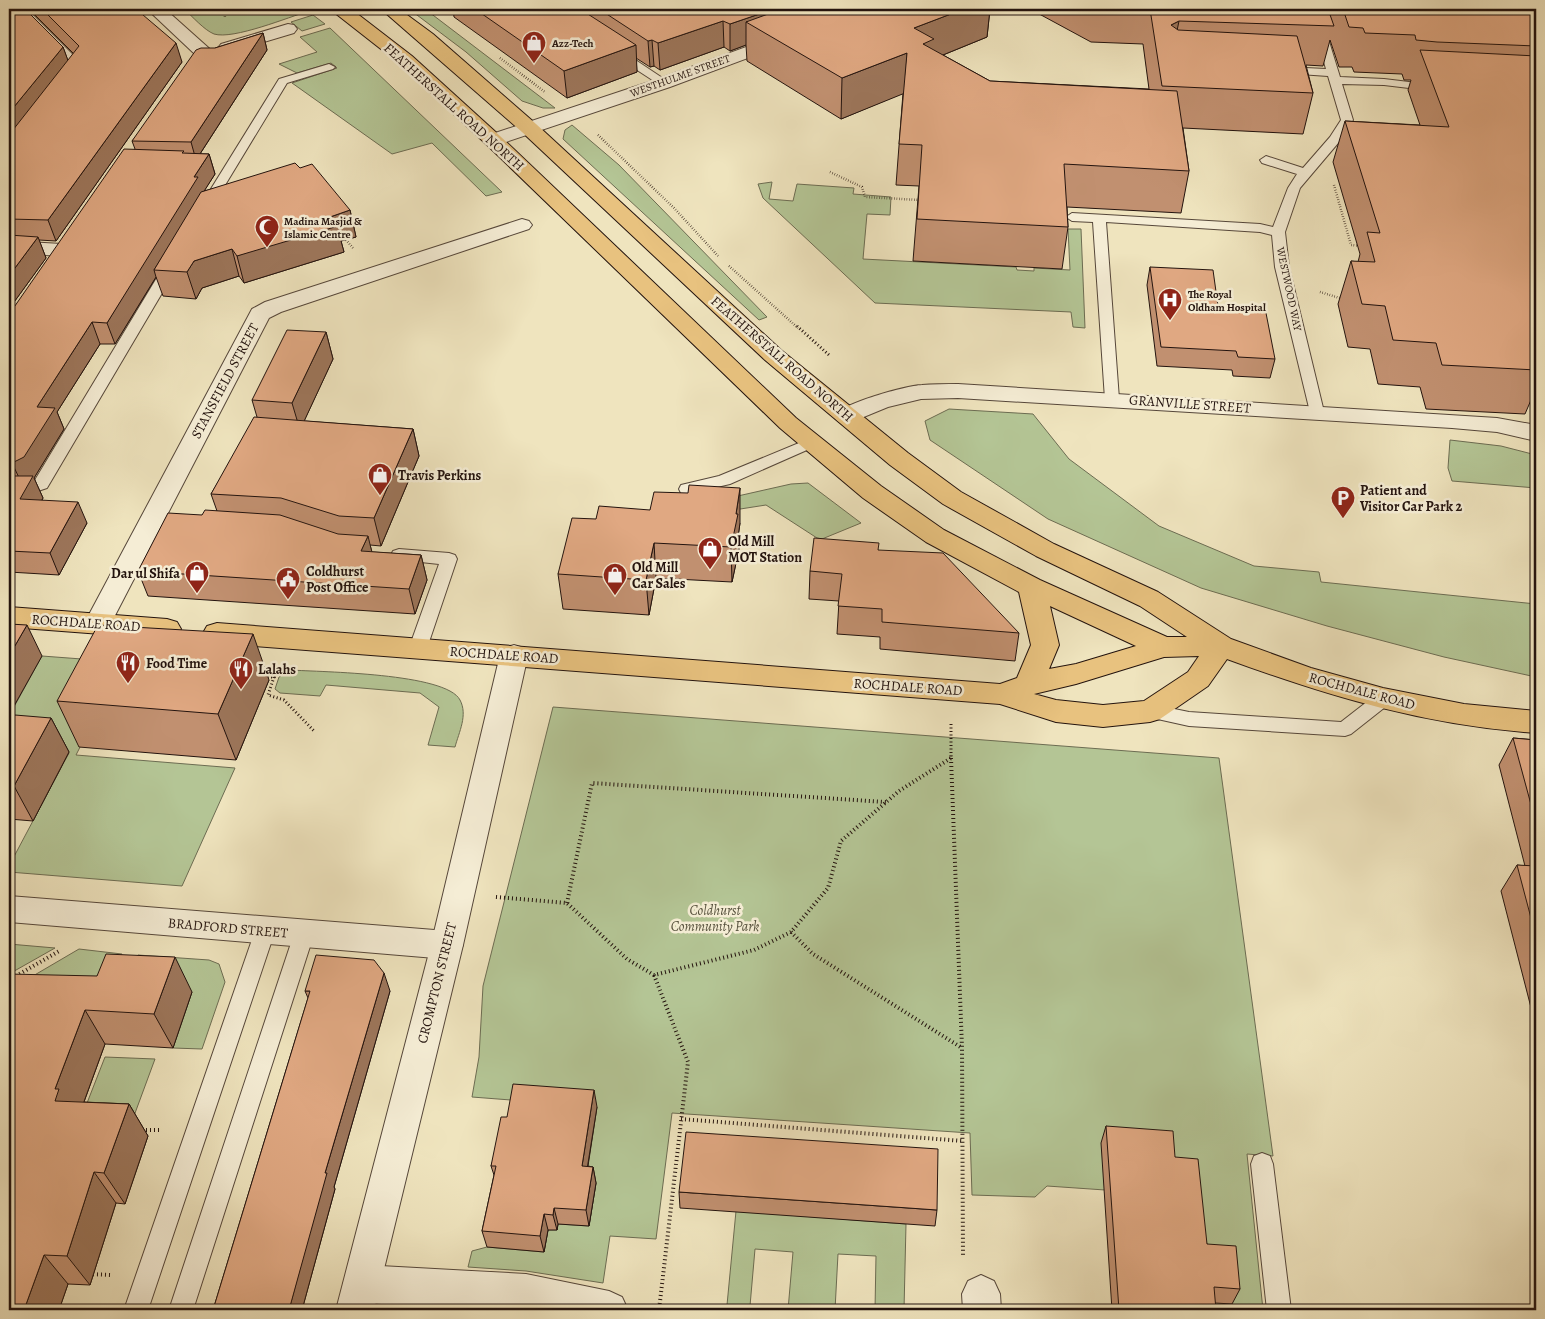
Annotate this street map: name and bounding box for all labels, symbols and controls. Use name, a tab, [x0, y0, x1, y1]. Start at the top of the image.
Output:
shop icon: Azz-Tech	[521, 30, 547, 64]
place label: Azz-Tech	[551, 36, 594, 51]
street label: FEATHERSTALL ROAD NORTH	[380, 39, 528, 175]
street label: WESTHULME STREET	[627, 51, 732, 101]
mosque icon: Madina Masjid & Islamic Centre	[254, 214, 280, 248]
place label: Madina Masjid & Islamic Centre	[284, 214, 362, 242]
street label: WESTWOOD WAY	[1273, 245, 1305, 333]
hospital icon: The Royal Oldham Hospital	[1157, 287, 1183, 321]
place label: The Royal Oldham Hospital	[1188, 287, 1266, 315]
street label: FEATHERSTALL ROAD NORTH	[707, 292, 857, 426]
street label: STANSFIELD STREET	[187, 320, 264, 442]
street label: GRANVILLE STREET	[1128, 390, 1252, 418]
shop icon: Travis Perkins	[367, 462, 393, 496]
place label: Travis Perkins	[398, 466, 482, 485]
place label: Patient and Visitor Car Park 2	[1359, 481, 1462, 516]
parking icon: Patient and Visitor Car Park 2	[1330, 485, 1356, 519]
place label: Old Mill MOT Station	[728, 532, 802, 567]
shop icon: Old Mill MOT Station	[697, 536, 723, 570]
place label: Old Mill Car Sales	[632, 558, 686, 593]
shop icon: Dar ul Shifa	[184, 560, 210, 594]
place label: Coldhurst Post Office	[306, 562, 369, 597]
shop icon: Old Mill Car Sales	[602, 562, 628, 596]
place label: Dar ul Shifa	[111, 564, 180, 583]
public building icon: Coldhurst Post Office	[275, 566, 301, 600]
street label: ROCHDALE ROAD	[31, 610, 141, 636]
street label: ROCHDALE ROAD	[449, 642, 559, 668]
restaurant icon: Food Time	[115, 650, 141, 684]
place label: Food Time	[146, 654, 208, 673]
restaurant icon: Lalahs	[228, 656, 254, 690]
place label: Lalahs	[258, 660, 296, 679]
street label: ROCHDALE ROAD	[1307, 668, 1417, 714]
street label: ROCHDALE ROAD	[853, 674, 963, 700]
park label: Coldhurst Community Park	[671, 901, 759, 936]
street label: BRADFORD STREET	[167, 913, 289, 943]
street label: CROMPTON STREET	[413, 920, 461, 1046]

